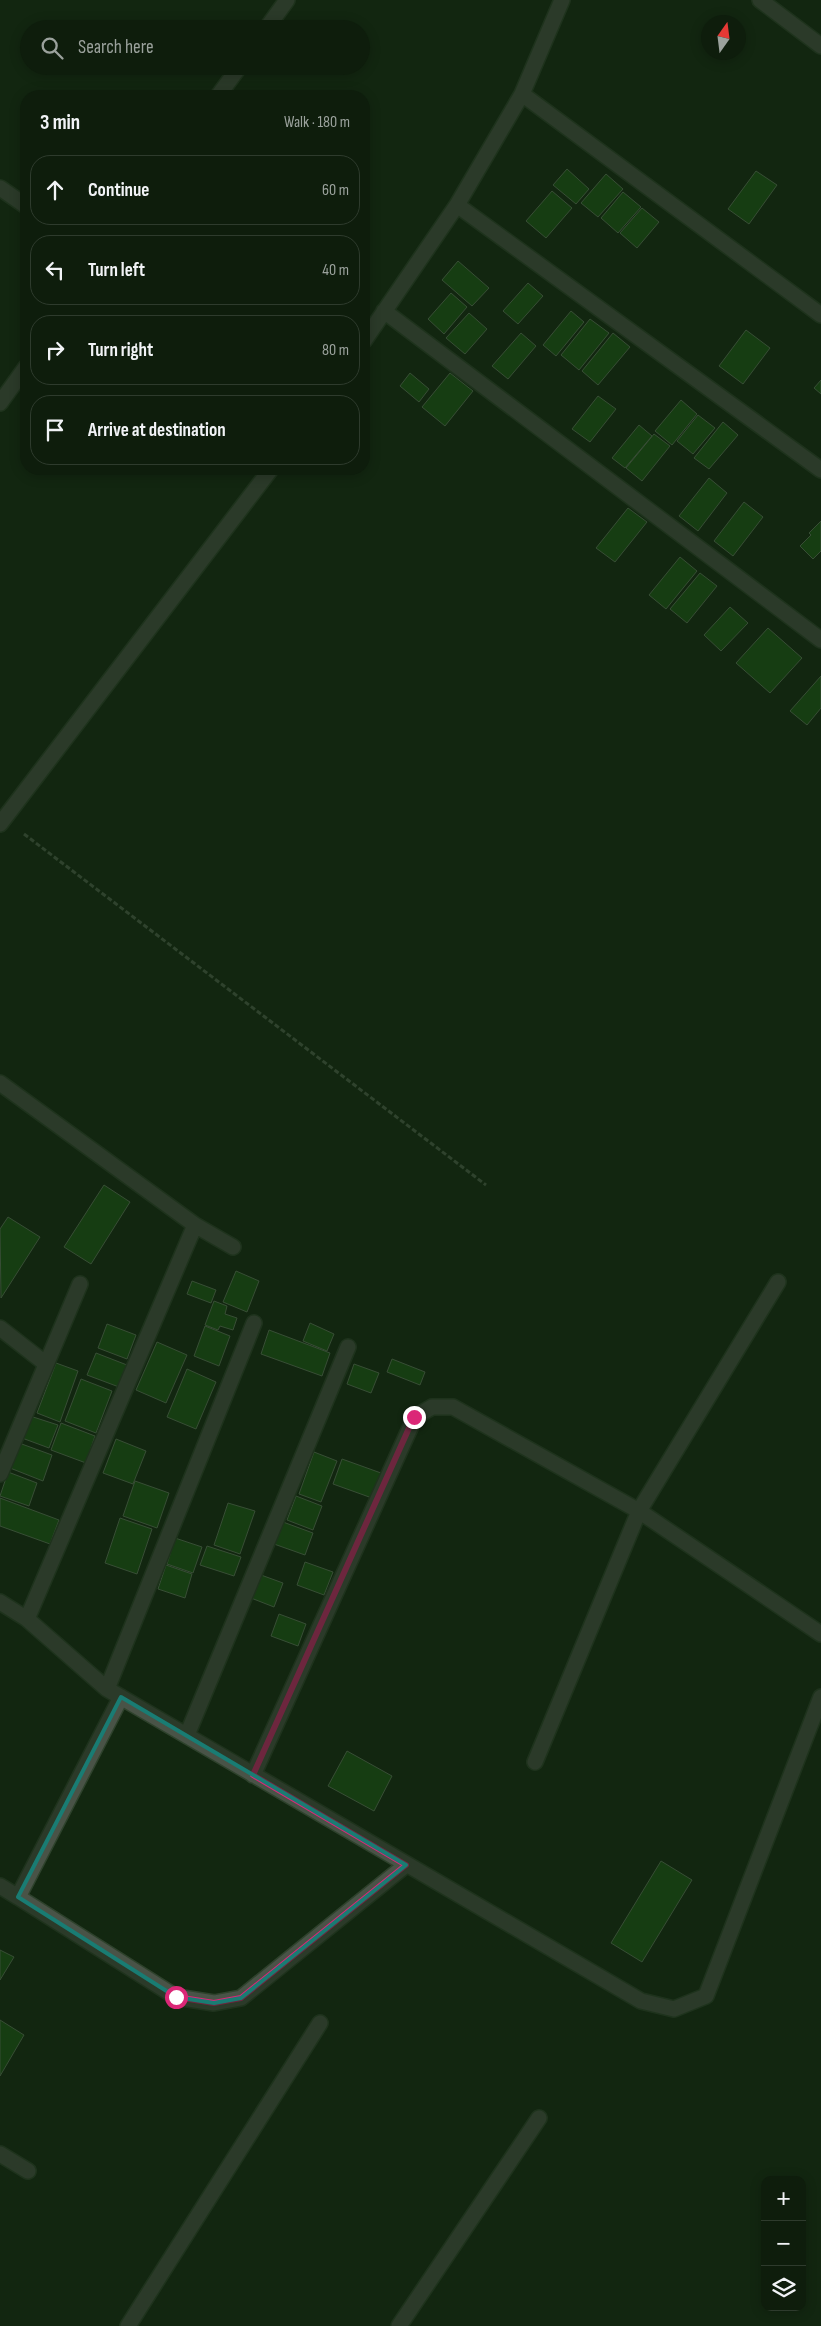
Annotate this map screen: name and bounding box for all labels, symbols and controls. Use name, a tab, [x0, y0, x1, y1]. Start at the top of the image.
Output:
north arrow	[701, 15, 746, 60]
search box	[20, 20, 370, 75]
icon: search	[38, 34, 66, 62]
text: Search here	[78, 36, 154, 59]
text: 3 min	[40, 110, 80, 135]
text: Walk · 180 m	[284, 113, 350, 132]
icon: ahead	[41, 176, 69, 204]
text: Continue	[88, 179, 149, 202]
text: 60 m	[322, 181, 349, 200]
icon: left	[41, 256, 69, 284]
text: Turn left	[88, 259, 145, 282]
text: 40 m	[322, 261, 349, 280]
icon: right	[41, 336, 69, 364]
text: Turn right	[88, 339, 153, 362]
text: 80 m	[322, 341, 349, 360]
icon: arrive	[41, 416, 69, 444]
text: Arrive at destination	[88, 419, 226, 442]
route end	[403, 1406, 426, 1429]
route start	[165, 1986, 188, 2009]
map controls	[761, 2176, 806, 2311]
button: +	[761, 2176, 806, 2221]
button: −	[761, 2221, 806, 2266]
button: layers	[761, 2266, 806, 2311]

